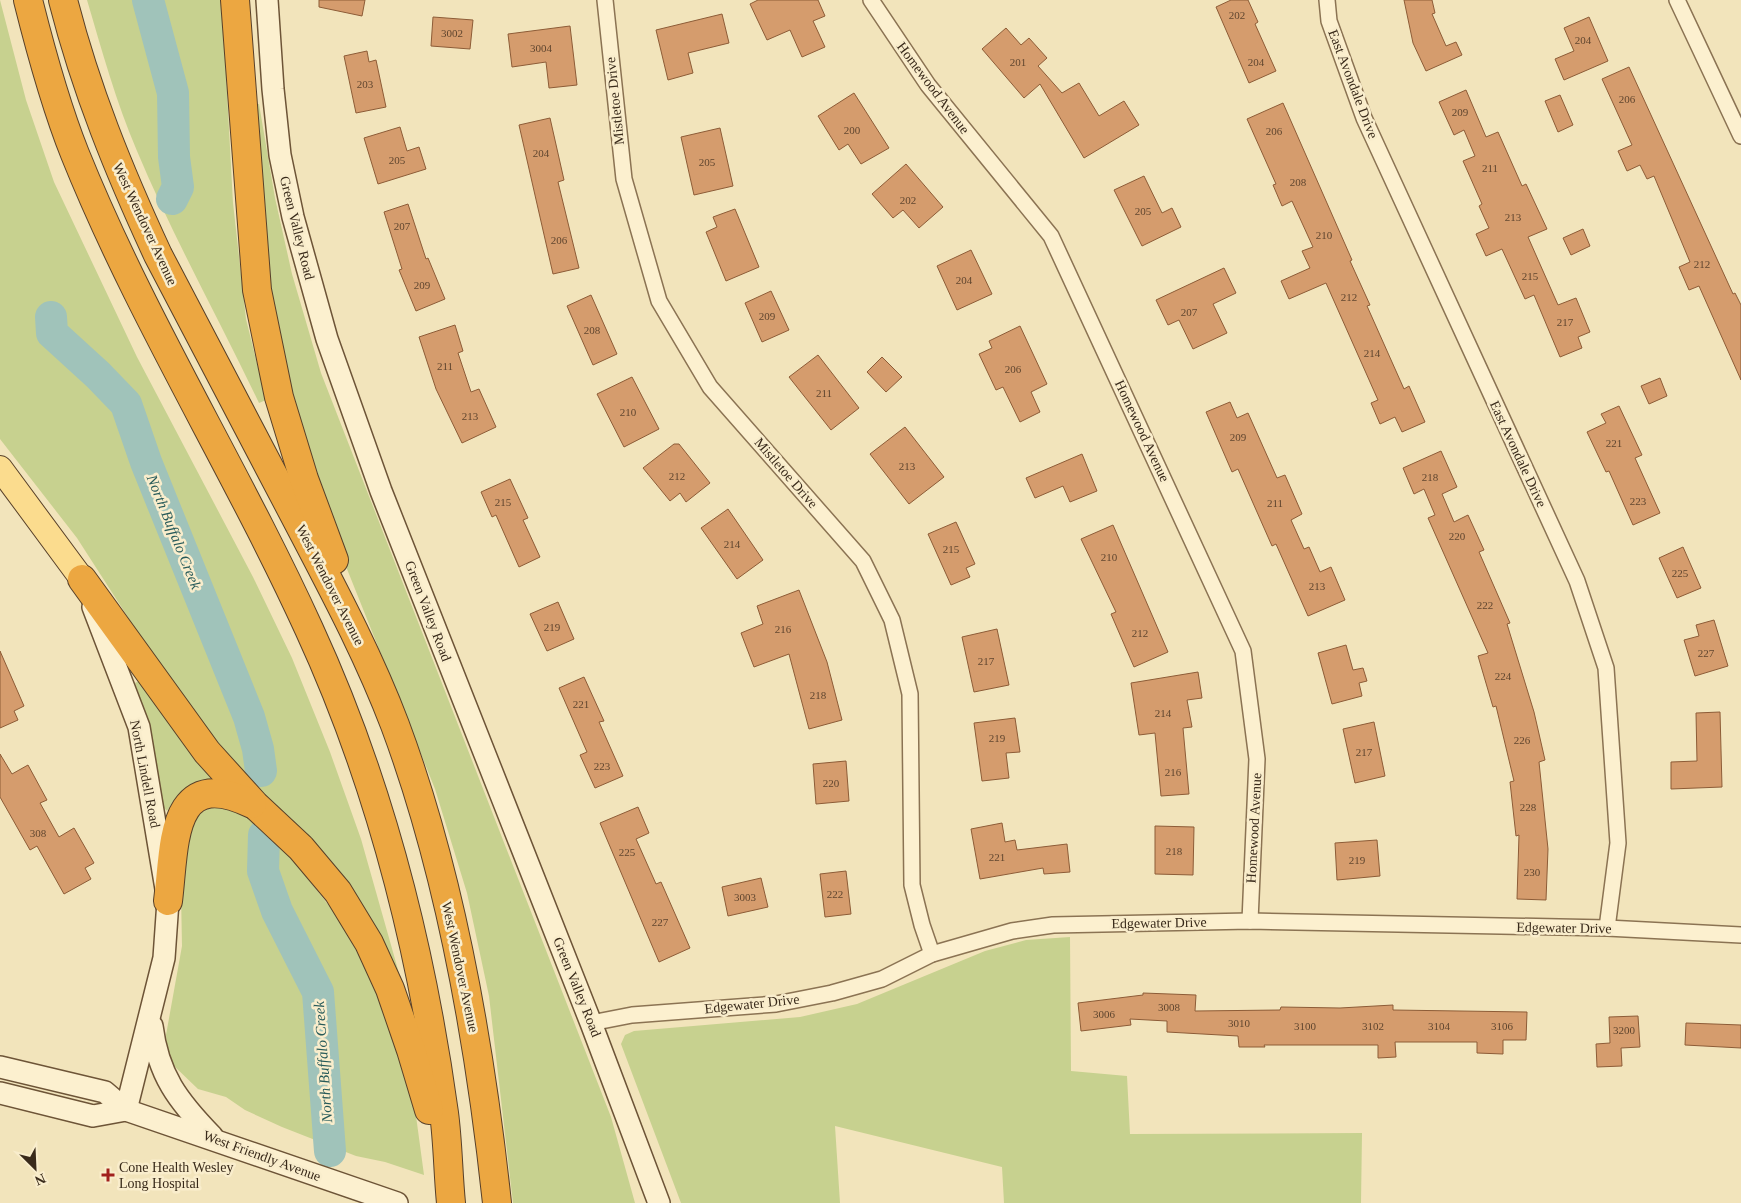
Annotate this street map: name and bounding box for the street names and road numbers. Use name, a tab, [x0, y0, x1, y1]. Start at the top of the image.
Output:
street label: East Avondale Drive	[1325, 27, 1381, 141]
street label: Homewood Avenue	[894, 39, 972, 137]
street label: Mistletoe Drive	[603, 56, 627, 146]
street label: West Wendover Avenue	[110, 160, 180, 288]
street label: Green Valley Road	[277, 175, 317, 281]
street label: Homewood Avenue	[1112, 378, 1172, 484]
street label: East Avondale Drive	[1487, 398, 1549, 510]
street label: Mistletoe Drive	[751, 435, 821, 511]
street label: West Wendover Avenue	[293, 522, 367, 648]
street label: Green Valley Road	[402, 559, 454, 663]
street label: North Lindell Road	[127, 719, 163, 829]
street label: Homewood Avenue	[1244, 772, 1264, 884]
street label: West Wendover Avenue	[439, 900, 481, 1034]
street label: Edgewater Drive	[1111, 915, 1207, 931]
street label: Edgewater Drive	[1516, 920, 1612, 936]
street label: Green Valley Road	[550, 935, 604, 1039]
street label: Edgewater Drive	[704, 992, 800, 1016]
street label: West Friendly Avenue	[201, 1128, 323, 1184]

